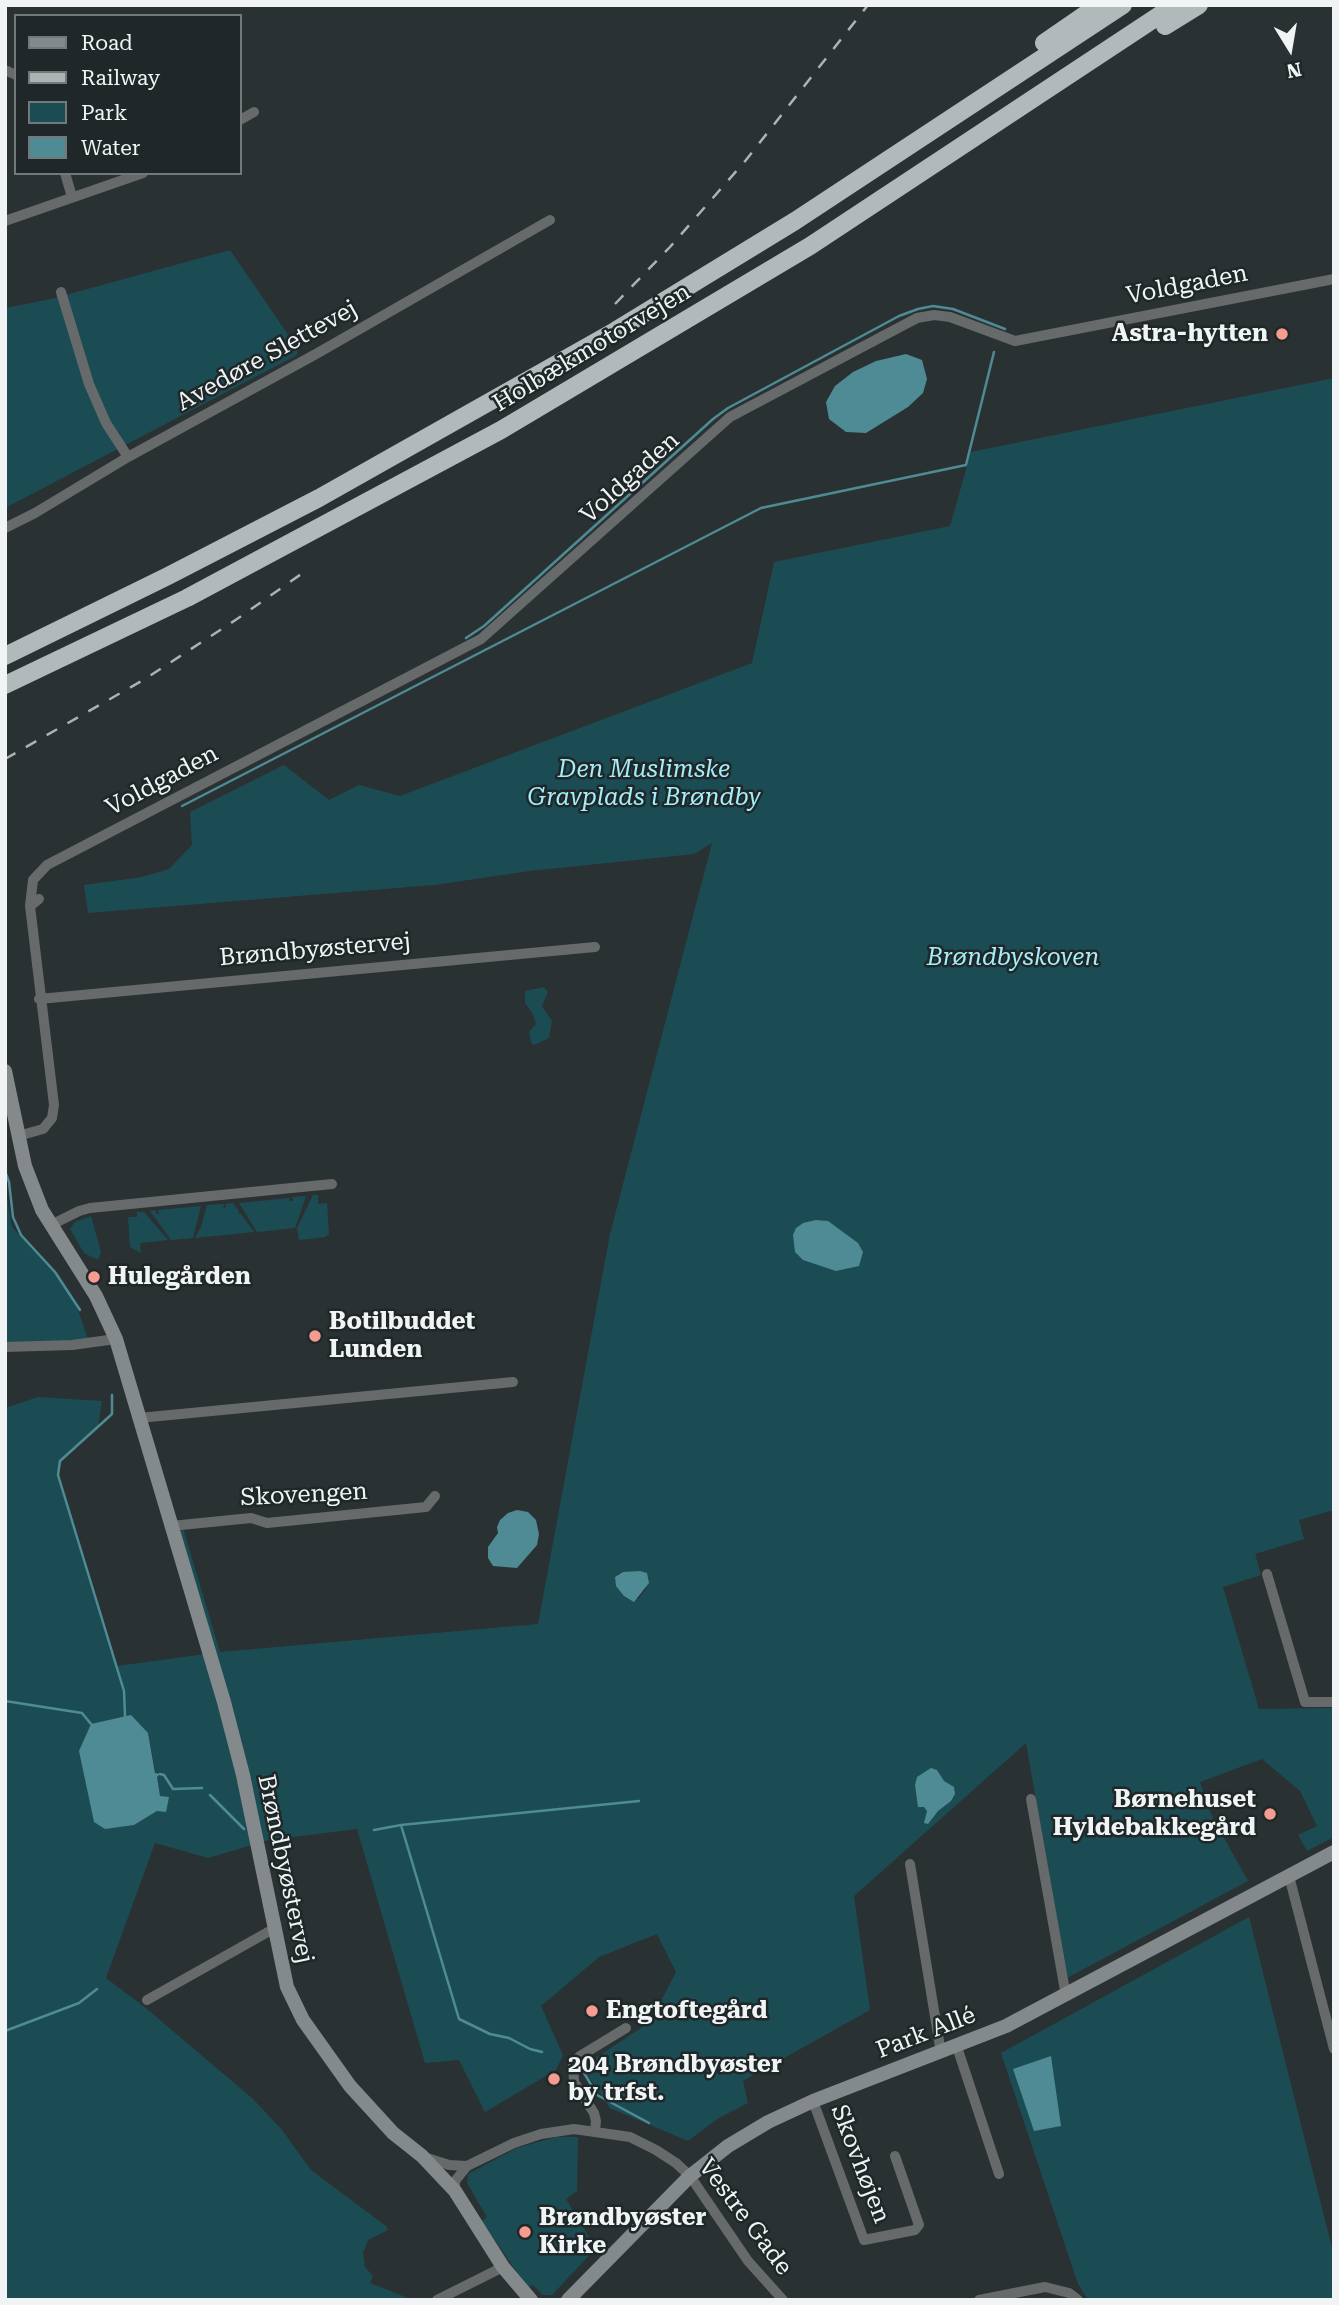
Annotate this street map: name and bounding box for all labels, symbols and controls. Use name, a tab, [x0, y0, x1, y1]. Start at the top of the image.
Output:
legend	[14, 14, 242, 175]
north arrow	[1255, 14, 1325, 84]
text: Road	[81, 31, 133, 55]
text: N	[1285, 57, 1303, 83]
text: Railway	[81, 66, 160, 90]
text: Park	[81, 101, 127, 125]
text: Water	[81, 136, 140, 160]
street label: Voldgaden	[1124, 259, 1250, 311]
street label: Holbækmotorvejen	[488, 278, 696, 418]
street label: Avedøre Slettevej	[172, 294, 362, 418]
place label: Astra-hytten	[1112, 320, 1268, 348]
marker: Astra-hytten	[1274, 326, 1290, 342]
street label: Voldgaden	[575, 426, 685, 530]
street label: Voldgaden	[101, 739, 223, 823]
park label: Den Muslimske Gravplads i Brøndby	[528, 756, 760, 812]
street label: Brøndbyøstervej	[218, 927, 412, 973]
park label: Brøndbyskoven	[927, 944, 1099, 972]
place label: Hulegården	[108, 1263, 251, 1291]
marker: Hulegården	[86, 1269, 102, 1285]
place label: Botilbuddet Lunden	[329, 1308, 475, 1364]
marker: Botilbuddet Lunden	[307, 1328, 323, 1344]
street label: Skovengen	[240, 1477, 368, 1513]
street label: Brøndbyøstervej	[251, 1772, 319, 1966]
place label: Børnehuset Hyldebakkegård	[1053, 1786, 1256, 1842]
marker: Børnehuset Hyldebakkegård	[1262, 1806, 1278, 1822]
place label: Engtoftegård	[606, 1997, 768, 2025]
street label: Park Allé	[872, 2001, 980, 2065]
marker: Engtoftegård	[584, 2003, 600, 2019]
place label: 204 Brøndbyøster by trfst.	[568, 2051, 782, 2107]
marker: 204 Brøndbyøster by trfst.	[546, 2071, 562, 2087]
street label: Skovhøjen	[824, 2101, 896, 2227]
street label: Vestre Gade	[692, 2153, 798, 2281]
place label: Brøndbyøster Kirke	[539, 2204, 706, 2260]
marker: Brøndbyøster Kirke	[517, 2224, 533, 2240]

